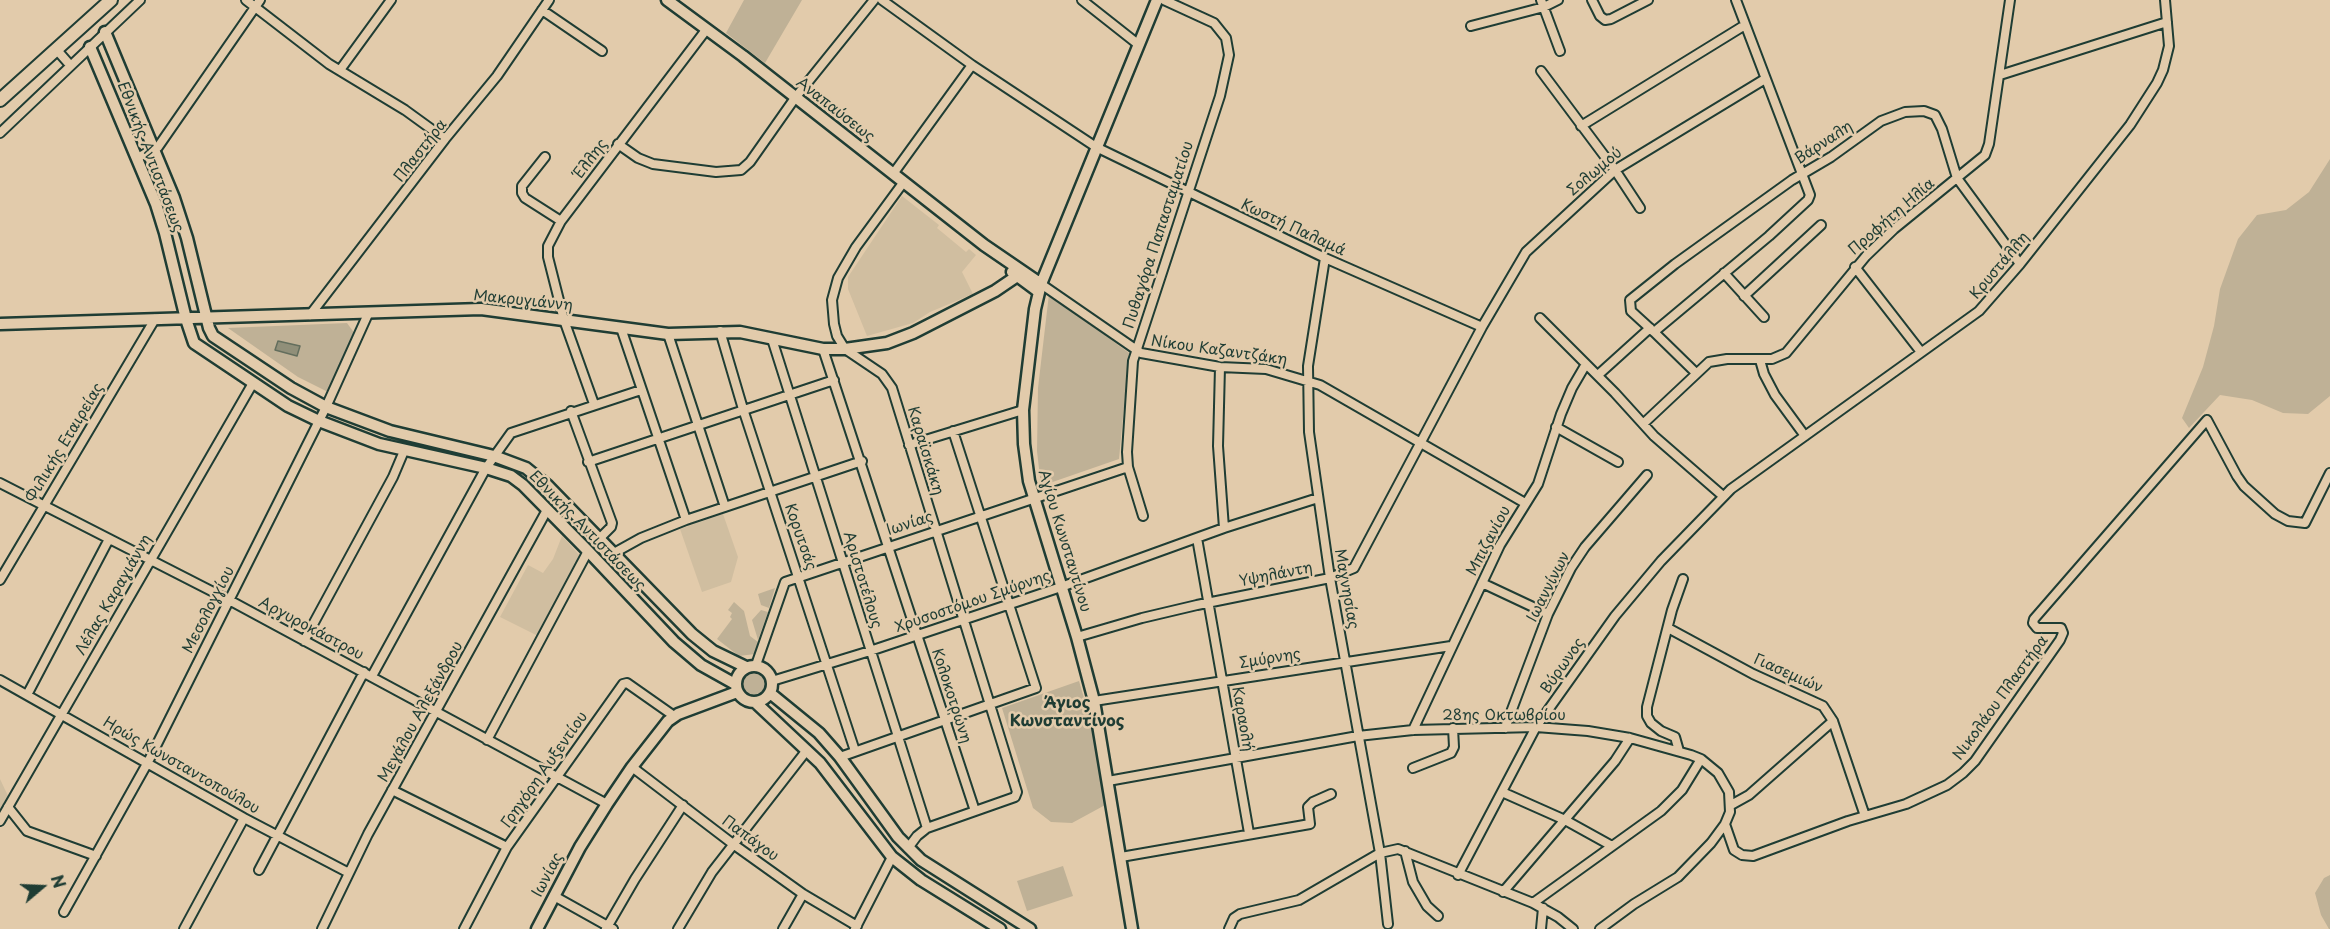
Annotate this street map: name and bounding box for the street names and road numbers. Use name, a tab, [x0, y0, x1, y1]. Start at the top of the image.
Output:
street label: Αναπαύσεως	[792, 74, 878, 146]
street label: Εθνικής Αντιστάσεως	[113, 79, 187, 235]
street label: Πλαστήρα	[391, 116, 451, 186]
street label: Βάρναλη	[1792, 118, 1856, 168]
street label: Έλλης	[570, 136, 612, 182]
street label: Πυθαγόρα Παπασταματίου	[1120, 139, 1198, 331]
street label: Σολωμού	[1564, 144, 1626, 200]
street label: Προφήτη Ηλία	[1845, 175, 1939, 259]
street label: Κωστή Παλαμά	[1238, 196, 1348, 260]
street label: Κρυστάλλη	[1967, 229, 2033, 303]
street label: Μακρυγιάννη	[472, 287, 574, 315]
street label: Νίκου Καζαντζάκη	[1150, 333, 1288, 369]
street label: Φιλικής Εταιρείας	[22, 380, 108, 506]
street label: Καραϊσκάκη	[903, 405, 947, 497]
street label: Εθνικής Αντιστάσεως	[525, 467, 649, 595]
street label: Αγίου Κωνσταντίνου	[1034, 468, 1094, 614]
street label: Κορυτσάς	[780, 501, 820, 573]
street label: Μπιζανίου	[1463, 503, 1515, 579]
street label: Ιωνίας	[885, 508, 935, 540]
street label: Αριστοτέλους	[839, 529, 885, 631]
street label: Λέλας Καραγιάννη	[72, 532, 156, 658]
street label: Μαγνησίας	[1330, 547, 1362, 631]
street label: Ιωαννίνων	[1524, 549, 1574, 625]
street label: Υψηλάντη	[1238, 559, 1314, 591]
street label: Μεσολογγίου	[179, 564, 239, 656]
street label: Χρυσοστόμου Σμύρνης	[893, 567, 1053, 637]
street label: Αργυροκάστρου	[255, 594, 367, 664]
street label: Νικολάου Πλαστήρα	[1950, 632, 2052, 764]
street label: Βύρωνος	[1537, 635, 1589, 697]
street label: Μεγάλου Αλεξάνδρου	[375, 638, 467, 786]
street label: Σμύρνης	[1238, 645, 1302, 673]
street label: Κολοκοτρώνη	[927, 646, 975, 746]
street label: Γιασεμιών	[1750, 651, 1826, 697]
street label: Καραολή	[1227, 685, 1257, 753]
street label: 28ης Οκτωβρίου	[1442, 707, 1566, 725]
street label: Γρηγόρη Αυξεντίου	[498, 708, 592, 832]
street label: Ηρώς Κωνσταντοπούλου	[100, 714, 262, 818]
street label: Παπάγου	[718, 812, 782, 866]
street label: Ιωνίας	[529, 850, 567, 900]

